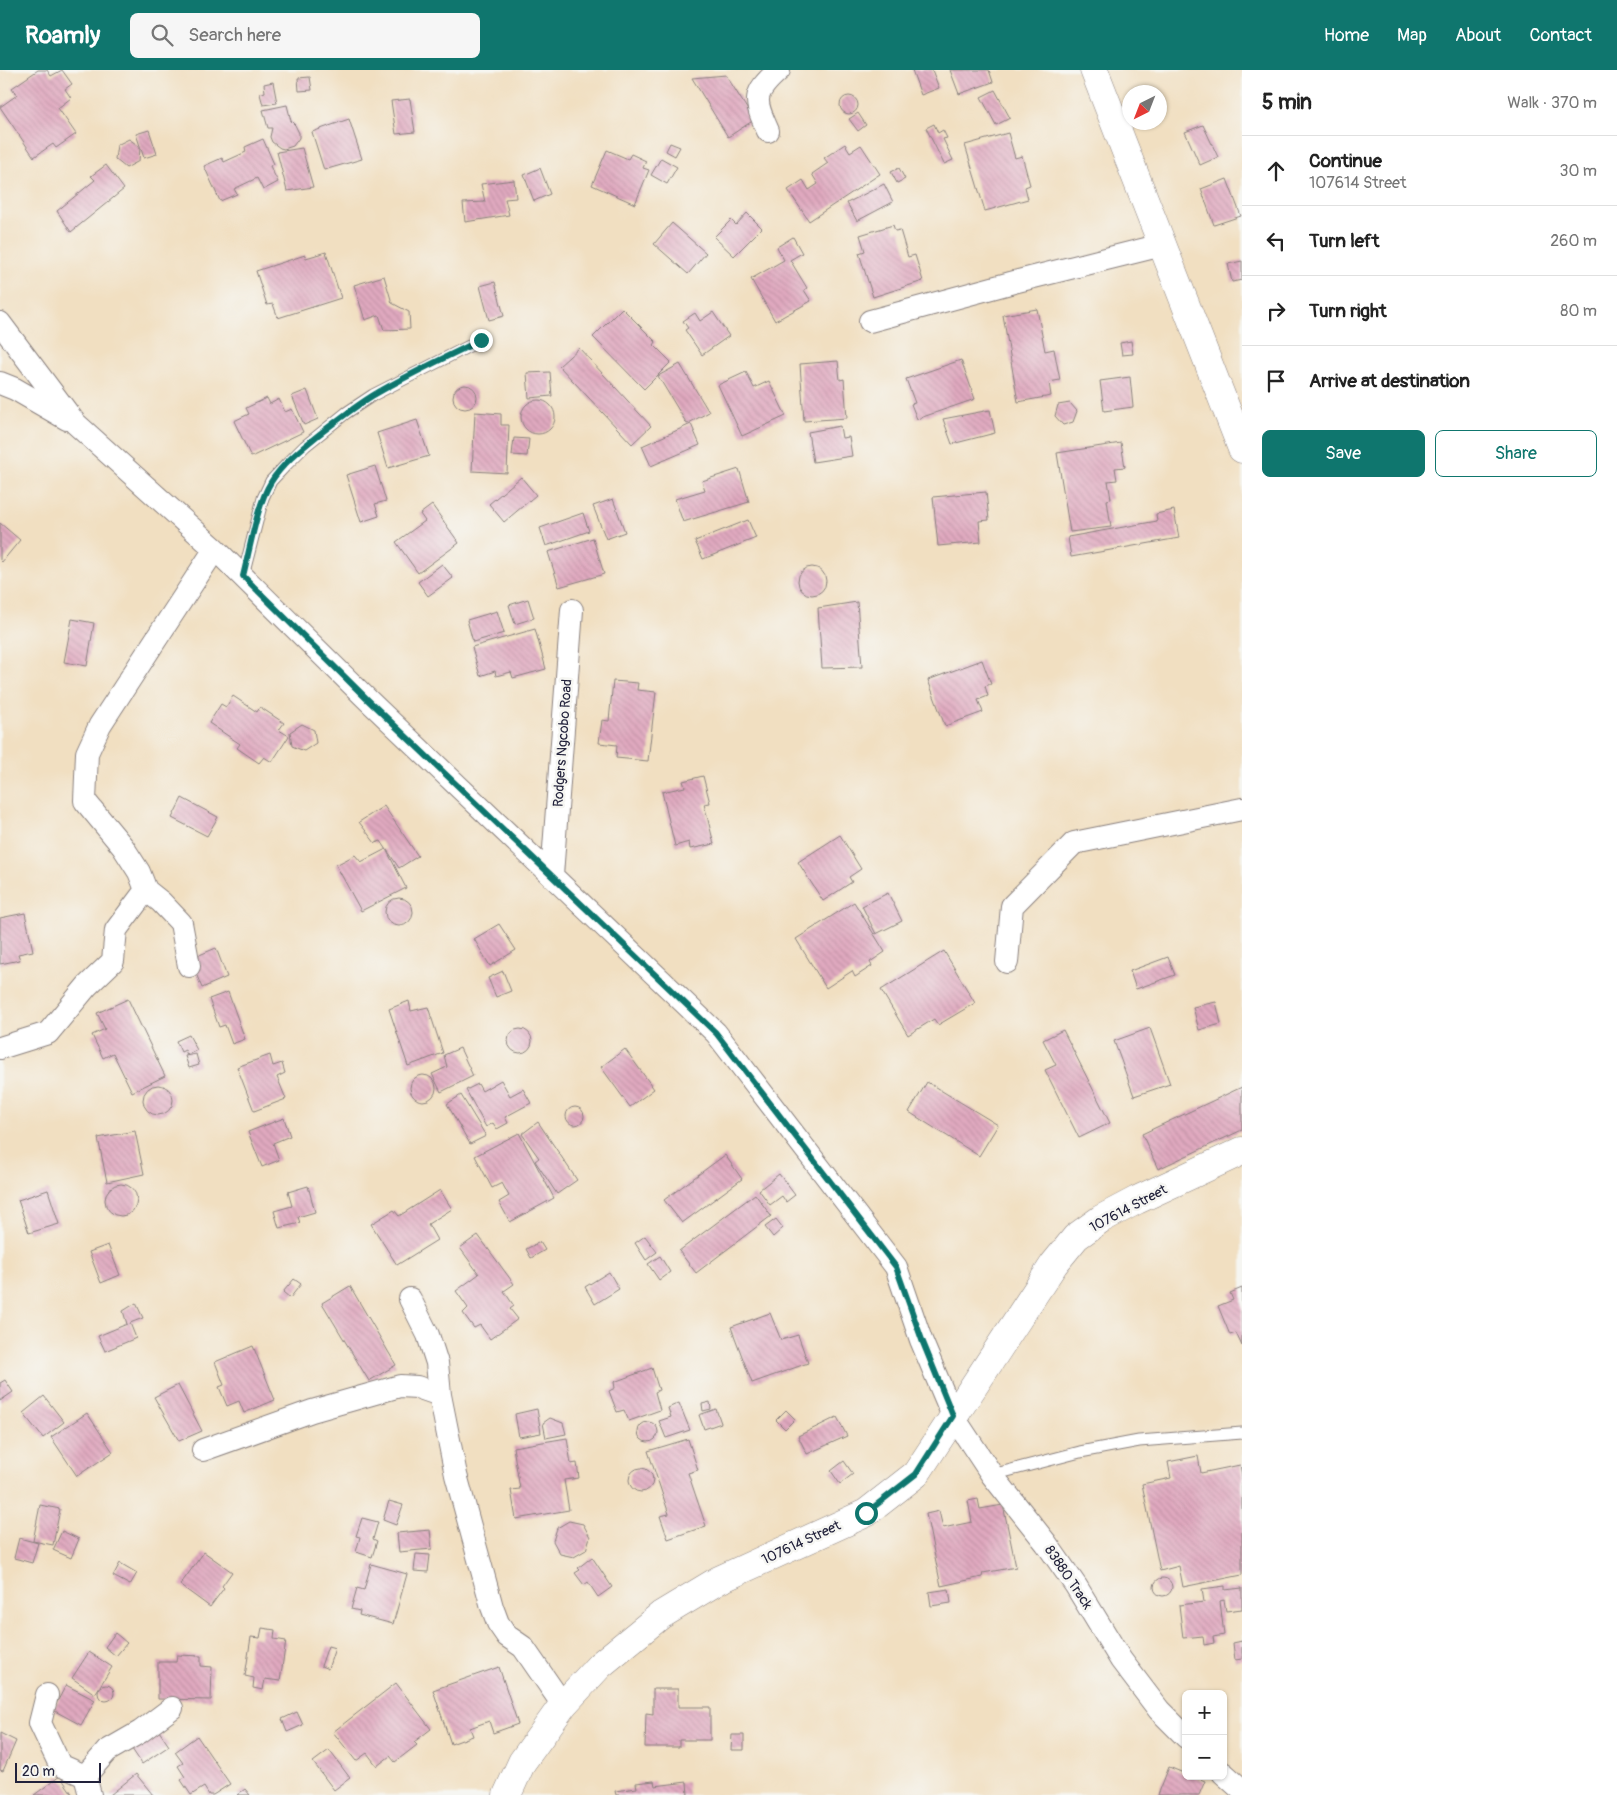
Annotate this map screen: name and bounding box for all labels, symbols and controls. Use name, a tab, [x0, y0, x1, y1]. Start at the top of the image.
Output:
search box	[130, 13, 480, 58]
text: Roamly	[25, 21, 100, 50]
icon: search	[148, 21, 176, 49]
text: Search here	[188, 23, 281, 47]
text: Home	[1324, 24, 1369, 47]
text: Map	[1397, 24, 1427, 47]
text: About	[1455, 24, 1501, 47]
text: Contact	[1529, 24, 1592, 47]
north arrow	[1122, 85, 1167, 130]
text: 5 min	[1262, 89, 1312, 116]
text: Walk · 370 m	[1507, 93, 1597, 113]
text: Continue	[1309, 149, 1382, 173]
icon: ahead	[1262, 157, 1290, 185]
text: 30 m	[1559, 161, 1597, 181]
text: 107614 Street	[1309, 173, 1406, 193]
icon: left	[1262, 227, 1290, 255]
text: Turn left	[1309, 229, 1379, 253]
text: 260 m	[1550, 231, 1597, 251]
icon: right	[1262, 297, 1290, 325]
text: Turn right	[1309, 299, 1387, 323]
text: 80 m	[1560, 301, 1597, 321]
route end	[470, 329, 493, 352]
icon: arrive	[1262, 367, 1290, 395]
text: Arrive at destination	[1309, 369, 1470, 393]
button: Save	[1262, 430, 1425, 477]
button: Share	[1435, 430, 1597, 477]
street label: Rodgers Ngcobo Road	[550, 678, 575, 808]
street label: 107614 Street	[1087, 1181, 1170, 1236]
route start	[855, 1502, 878, 1525]
street label: 107614 Street	[759, 1517, 844, 1568]
street label: 83880 Track	[1041, 1542, 1096, 1613]
map controls	[1182, 1690, 1227, 1780]
button: +	[1182, 1690, 1227, 1735]
button: −	[1182, 1735, 1227, 1780]
scale bar	[15, 1760, 101, 1783]
text: 20 m	[22, 1763, 55, 1780]

